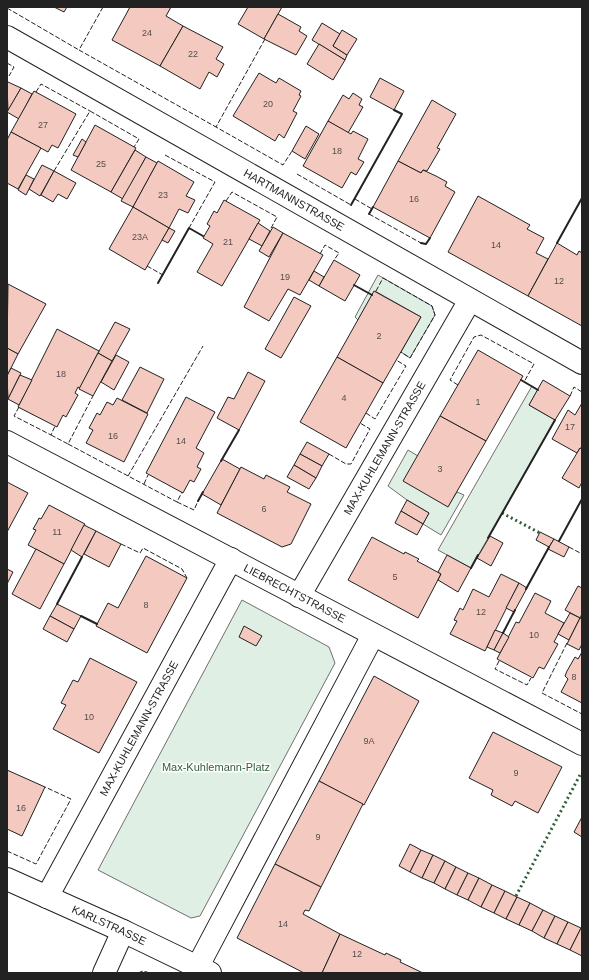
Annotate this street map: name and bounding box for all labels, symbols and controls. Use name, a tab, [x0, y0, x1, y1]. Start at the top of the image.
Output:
house number: 24	[142, 28, 152, 38]
house number: 22	[188, 49, 198, 59]
house number: 20	[263, 99, 273, 109]
house number: 27	[38, 120, 48, 130]
house number: 18	[332, 146, 342, 156]
house number: 25	[96, 159, 106, 169]
street label: HARTMANNSTRASSE	[242, 167, 346, 233]
house number: 23	[158, 190, 168, 200]
house number: 16	[409, 194, 419, 204]
house number: 23A	[132, 232, 148, 242]
house number: 21	[223, 237, 233, 247]
house number: 14	[491, 240, 501, 250]
house number: 19	[280, 272, 290, 282]
house number: 12	[554, 276, 564, 286]
house number: 2	[376, 331, 382, 341]
house number: 18	[56, 369, 66, 379]
street label: MAX-KUHLEMANN-STRASSE	[341, 379, 428, 517]
house number: 4	[341, 393, 347, 403]
house number: 1	[475, 397, 481, 407]
house number: 17	[565, 422, 575, 432]
house number: 16	[108, 431, 118, 441]
house number: 14	[176, 436, 186, 446]
house number: 3	[437, 464, 443, 474]
house number: 6	[261, 504, 267, 514]
house number: 11	[52, 527, 62, 537]
street label: LIEBRECHTSTRASSE	[242, 561, 348, 625]
house number: 5	[392, 572, 398, 582]
house number: 8	[143, 600, 149, 610]
house number: 12	[476, 607, 486, 617]
house number: 10	[529, 630, 539, 640]
street label: MAX-KUHLEMANN-STRASSE	[97, 659, 180, 798]
house number: 8	[571, 672, 577, 682]
house number: 10	[84, 712, 94, 722]
house number: 9A	[363, 736, 375, 746]
park label: Max-Kuhlemann-Platz	[162, 761, 270, 773]
house number: 9	[513, 768, 519, 778]
house number: 16	[16, 803, 26, 813]
house number: 9	[315, 832, 321, 842]
street label: KARLSTRASSE	[70, 903, 148, 947]
house number: 14	[278, 919, 288, 929]
house number: 12	[352, 949, 362, 959]

